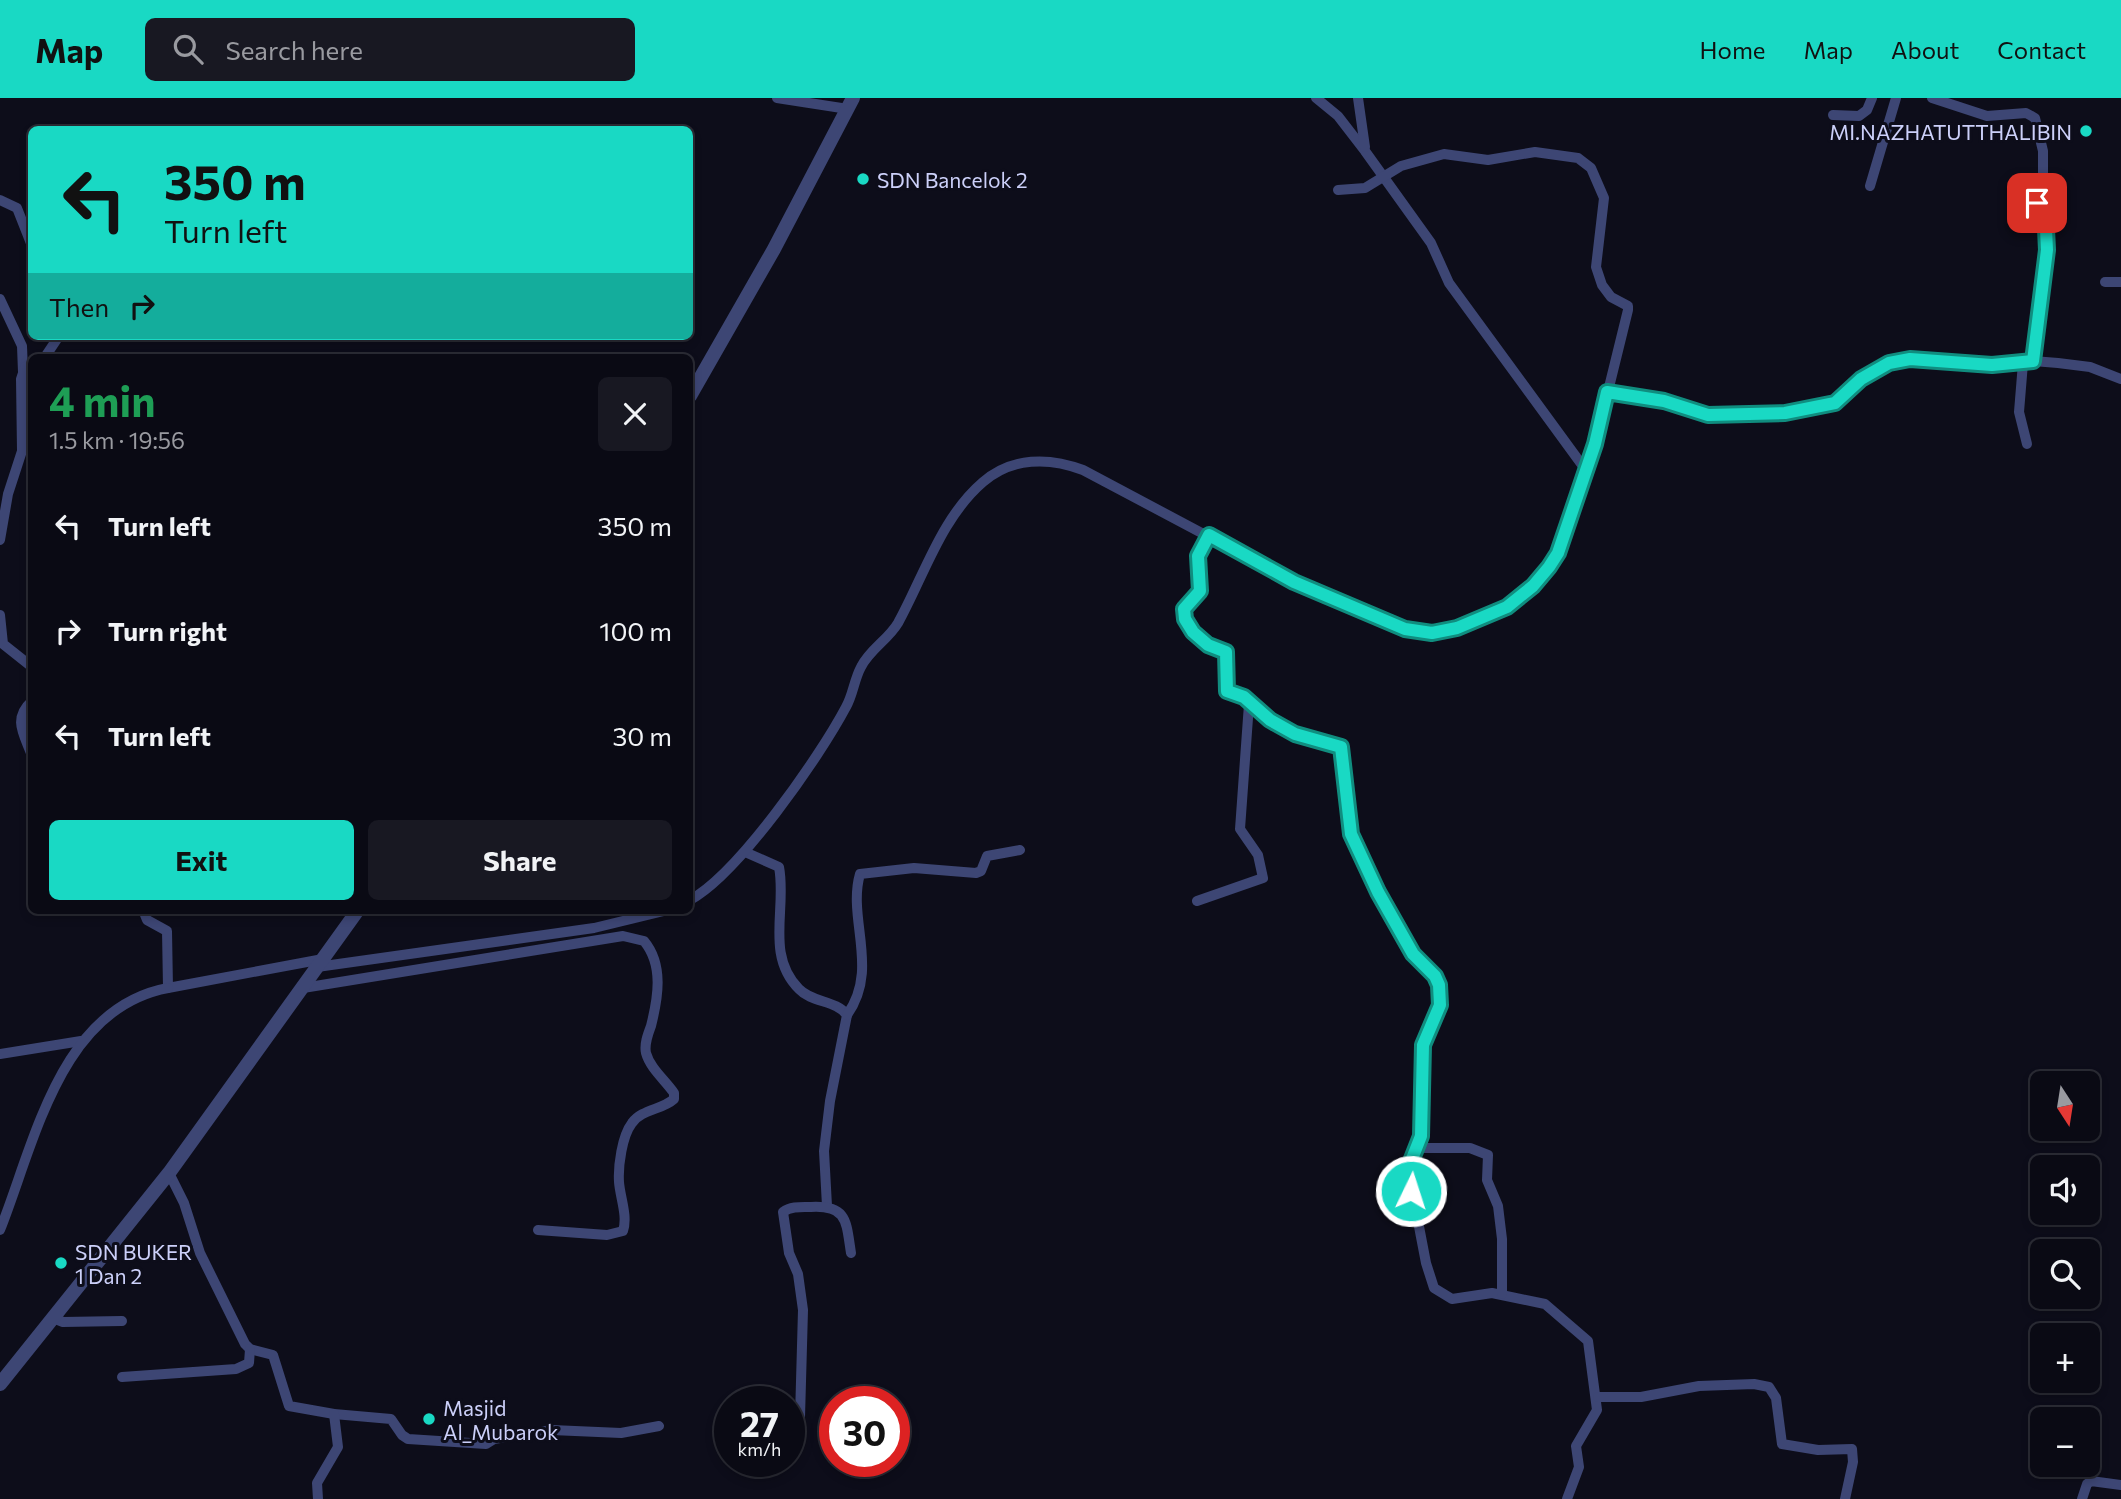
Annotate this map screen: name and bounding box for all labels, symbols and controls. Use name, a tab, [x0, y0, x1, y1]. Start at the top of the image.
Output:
search box	[145, 18, 635, 81]
text: Map	[35, 29, 103, 70]
icon: search	[169, 30, 207, 68]
text: Search here	[225, 34, 363, 65]
text: Home	[1700, 35, 1766, 64]
text: Map	[1804, 35, 1853, 64]
text: About	[1891, 35, 1959, 64]
text: Contact	[1997, 35, 2086, 64]
place label: MI.NAZHATUTTHALIBIN	[1829, 119, 2072, 144]
marker: MI.NAZHATUTTHALIBIN	[2078, 123, 2094, 139]
text: 350 m	[164, 150, 306, 210]
icon: left	[49, 154, 140, 245]
place label: SDN Bancelok 2	[877, 167, 1028, 192]
marker: SDN Bancelok 2	[855, 171, 871, 187]
pin	[2007, 173, 2067, 233]
icon: arrive	[2018, 184, 2056, 222]
text: Turn left	[164, 210, 288, 250]
icon: right	[123, 287, 161, 325]
text: Then	[49, 291, 109, 322]
text: 4 min	[49, 374, 155, 426]
button: close	[598, 377, 672, 451]
text: 1.5 km · 19:56	[49, 426, 185, 454]
icon: left	[49, 507, 87, 545]
text: Turn left	[108, 510, 211, 541]
text: 350 m	[598, 510, 672, 541]
icon: right	[49, 612, 87, 650]
text: Turn right	[108, 615, 227, 646]
text: 100 m	[599, 615, 672, 646]
icon: left	[49, 717, 87, 755]
text: Turn left	[108, 720, 211, 751]
text: 30 m	[613, 720, 672, 751]
button: Exit	[49, 820, 354, 900]
button: Share	[368, 820, 672, 900]
north arrow	[2030, 1071, 2100, 1141]
map controls	[2030, 1071, 2100, 1477]
position arrow	[1374, 1154, 1448, 1228]
button: sound	[2030, 1155, 2100, 1225]
place label: SDN BUKER 1 Dan 2	[75, 1239, 192, 1288]
button: search	[2030, 1239, 2100, 1309]
marker: SDN BUKER 1 Dan 2	[53, 1255, 69, 1271]
button: +	[2030, 1323, 2100, 1393]
speed limit sign: 30	[819, 1386, 910, 1477]
place label: Masjid Al_Mubarok	[443, 1395, 558, 1444]
text: 27	[740, 1401, 779, 1444]
button: −	[2030, 1407, 2100, 1477]
marker: Masjid Al_Mubarok	[421, 1411, 437, 1427]
text: km/h	[738, 1438, 781, 1460]

